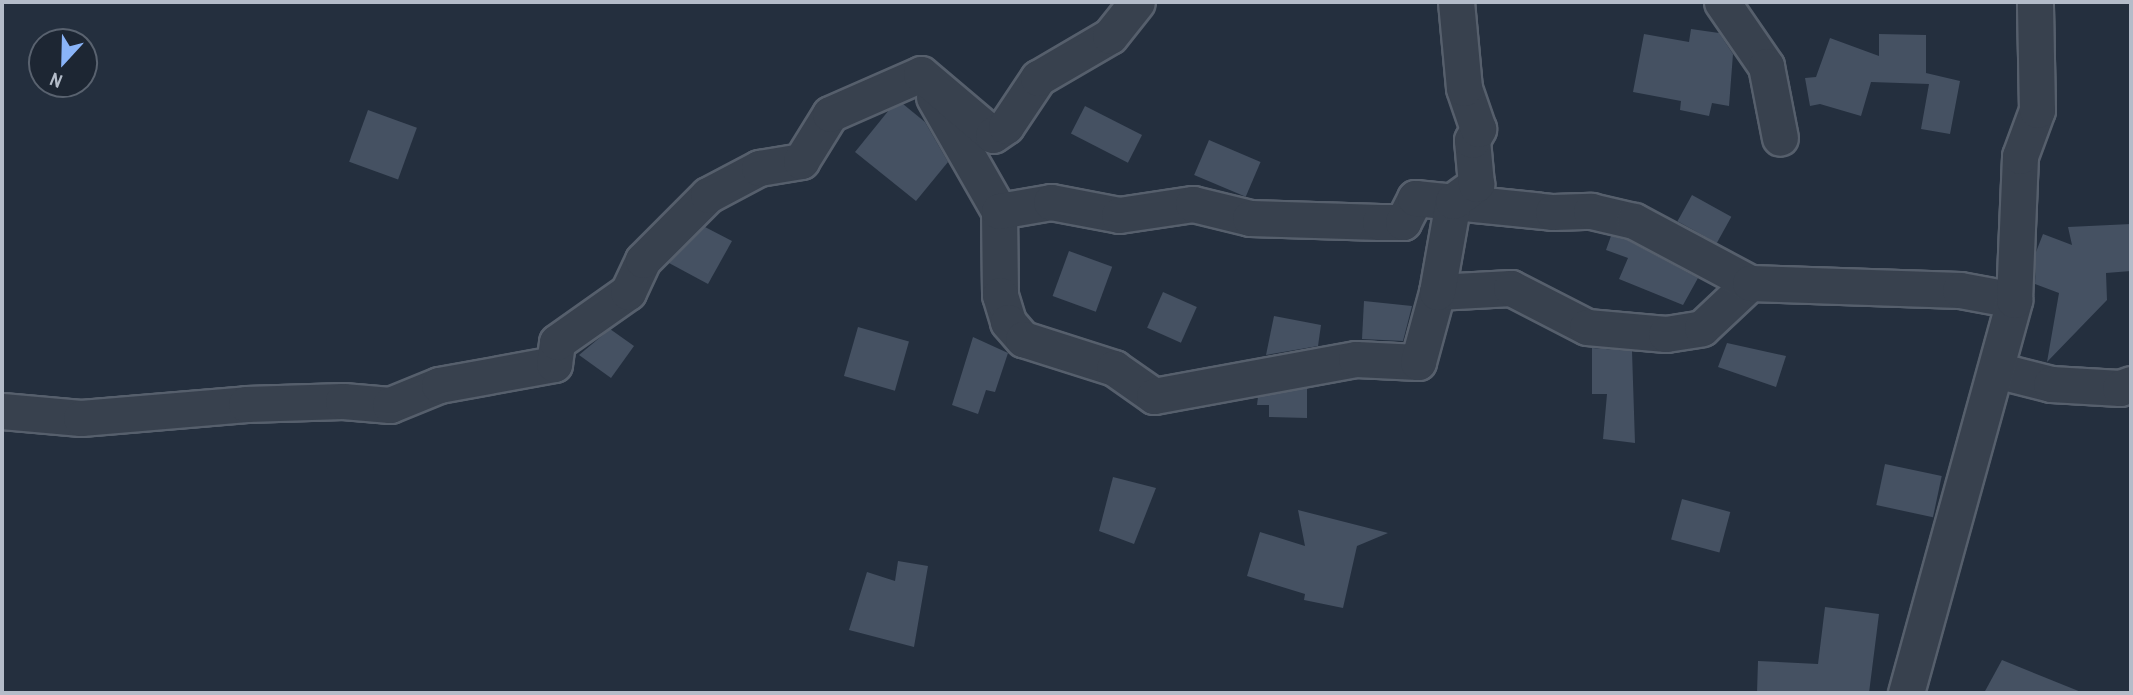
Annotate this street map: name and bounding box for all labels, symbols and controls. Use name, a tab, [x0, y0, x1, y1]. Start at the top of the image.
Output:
north arrow	[28, 28, 98, 98]
text: N	[46, 66, 66, 95]

